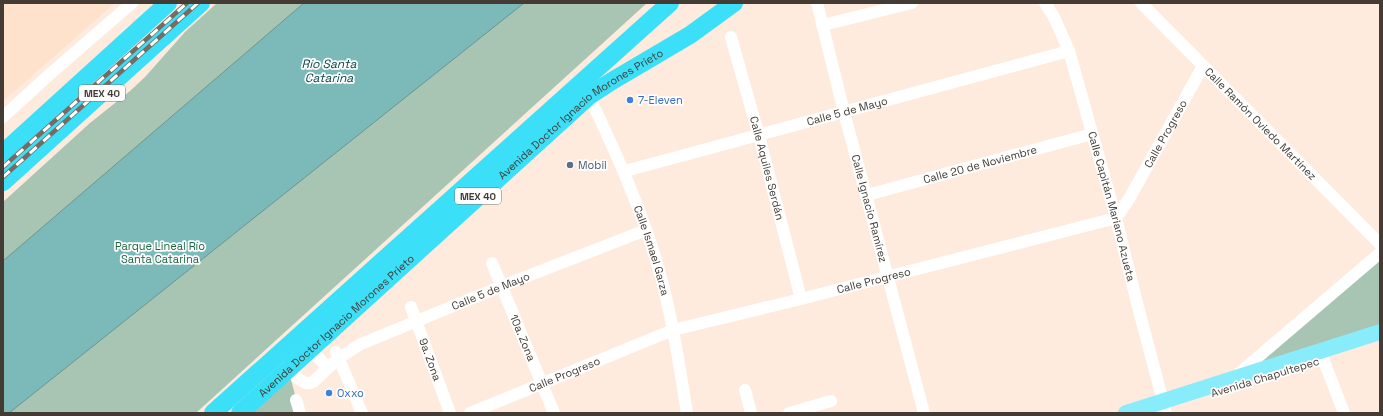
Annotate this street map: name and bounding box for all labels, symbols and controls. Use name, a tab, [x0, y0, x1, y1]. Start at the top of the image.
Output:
street label: Avenida Doctor Ignacio Morones Prieto	[495, 45, 666, 182]
water label: Río Santa Catarina	[302, 56, 357, 86]
street label: Calle Ramón Oviedo Martínez	[1202, 64, 1320, 183]
road number: MEX 40	[79, 85, 125, 101]
place label: 7-Eleven	[638, 93, 683, 107]
street label: Calle 5 de Mayo	[805, 93, 889, 129]
marker: 7-Eleven	[625, 95, 635, 105]
street label: Calle Progreso	[1141, 97, 1190, 170]
street label: Calle Aquiles Serdán	[747, 115, 787, 221]
street label: Calle Capitán Mariano Azueta	[1085, 130, 1139, 283]
street label: Calle 20 de Noviembre	[922, 142, 1038, 186]
street label: Calle Ignacio Ramírez	[849, 153, 891, 264]
place label: Mobil	[578, 158, 607, 172]
marker: Mobil	[565, 160, 575, 170]
road number: MEX 40	[455, 188, 501, 204]
street label: Calle Ismael Garza	[631, 203, 673, 298]
park label: Parque Lineal Río Santa Catarina	[115, 239, 205, 266]
street label: Avenida Doctor Ignacio Morones Prieto	[255, 251, 417, 400]
street label: Calle Progreso	[835, 264, 912, 297]
street label: Calle 5 de Mayo	[449, 269, 532, 313]
street label: 10a. Zona	[507, 312, 539, 364]
street label: 9a. Zona	[416, 336, 445, 383]
street label: Calle Progreso	[527, 354, 602, 395]
street label: Avenida Chapultepec	[1209, 354, 1321, 400]
place label: Oxxo	[337, 386, 364, 400]
marker: Oxxo	[324, 388, 334, 398]

